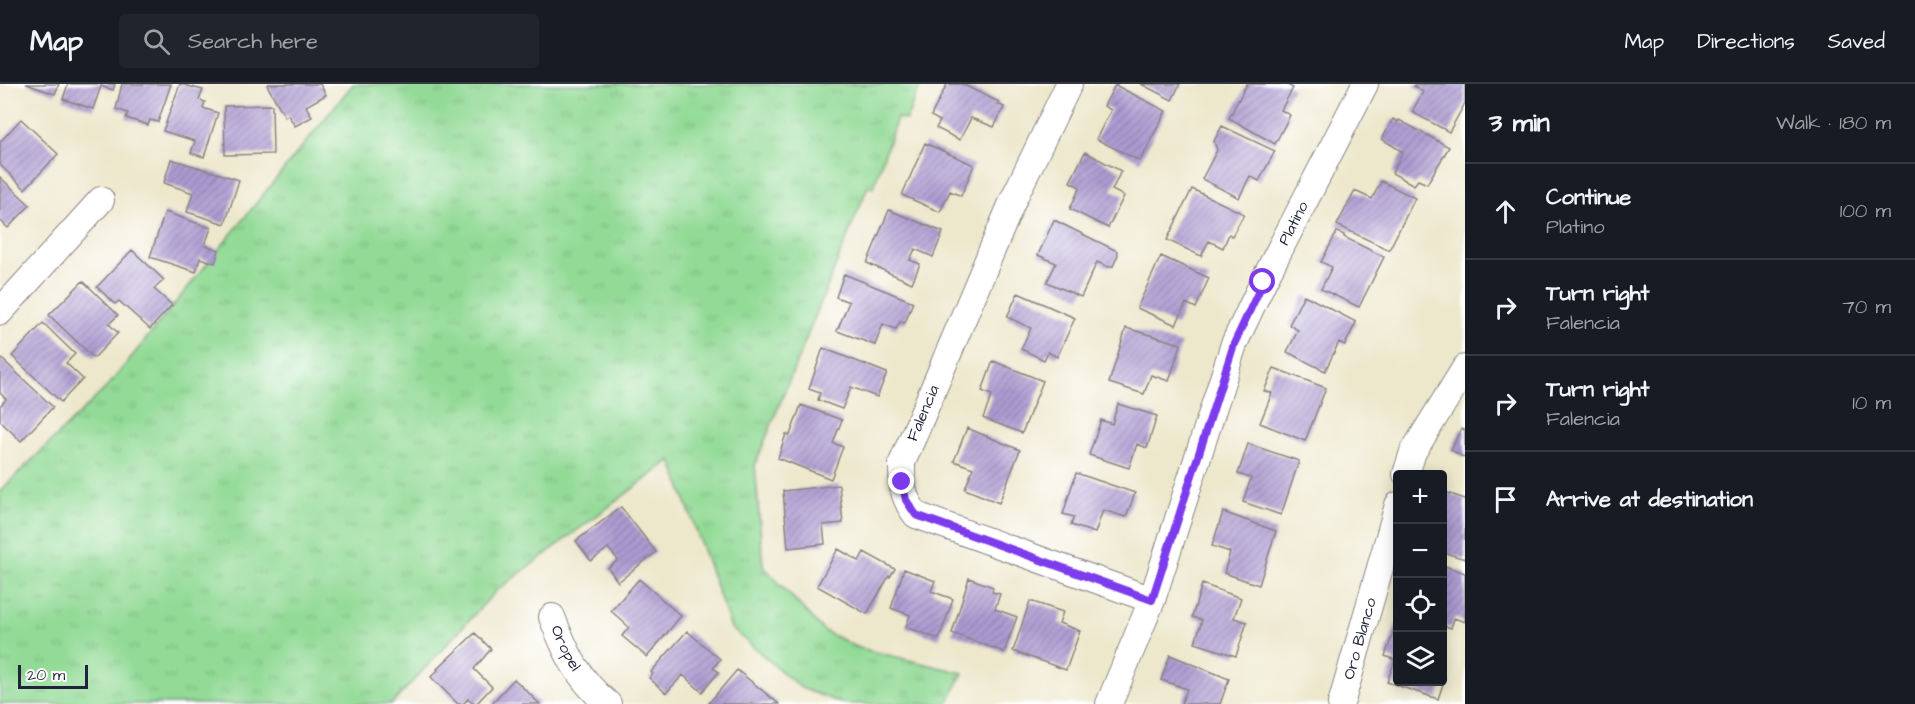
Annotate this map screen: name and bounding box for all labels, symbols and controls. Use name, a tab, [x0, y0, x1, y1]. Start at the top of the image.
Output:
search box	[119, 14, 539, 68]
text: Map	[30, 22, 83, 61]
icon: search	[140, 25, 173, 58]
text: Search here	[188, 26, 318, 57]
text: Map	[1624, 27, 1664, 56]
text: Directions	[1697, 27, 1795, 56]
text: Saved	[1828, 27, 1885, 56]
text: 3 min	[1489, 105, 1550, 141]
text: Walk · 180 m	[1776, 109, 1891, 137]
text: Continue	[1546, 182, 1631, 213]
icon: ahead	[1489, 195, 1522, 228]
street label: Platino	[1273, 197, 1314, 249]
text: 100 m	[1840, 197, 1891, 225]
text: Platino	[1546, 213, 1604, 241]
route start	[1249, 268, 1275, 294]
text: Turn right	[1546, 278, 1649, 309]
icon: right	[1489, 291, 1522, 324]
text: 70 m	[1843, 293, 1891, 321]
text: Falencia	[1546, 309, 1620, 337]
text: Turn right	[1546, 374, 1649, 405]
street label: Falencia	[901, 382, 945, 444]
icon: right	[1489, 387, 1522, 420]
text: 10 m	[1852, 389, 1891, 417]
text: Falencia	[1546, 405, 1620, 433]
route end	[888, 468, 914, 494]
map controls	[1393, 470, 1447, 686]
button: +	[1393, 470, 1447, 524]
icon: arrive	[1489, 483, 1522, 516]
text: Arrive at destination	[1546, 484, 1753, 515]
button: −	[1393, 524, 1447, 578]
button: locate	[1393, 578, 1447, 632]
street label: Oro Blanco	[1338, 595, 1382, 682]
street label: Oropel	[545, 622, 586, 675]
button: layers	[1393, 632, 1447, 686]
scale bar	[18, 662, 88, 690]
text: 20 m	[27, 664, 65, 686]

